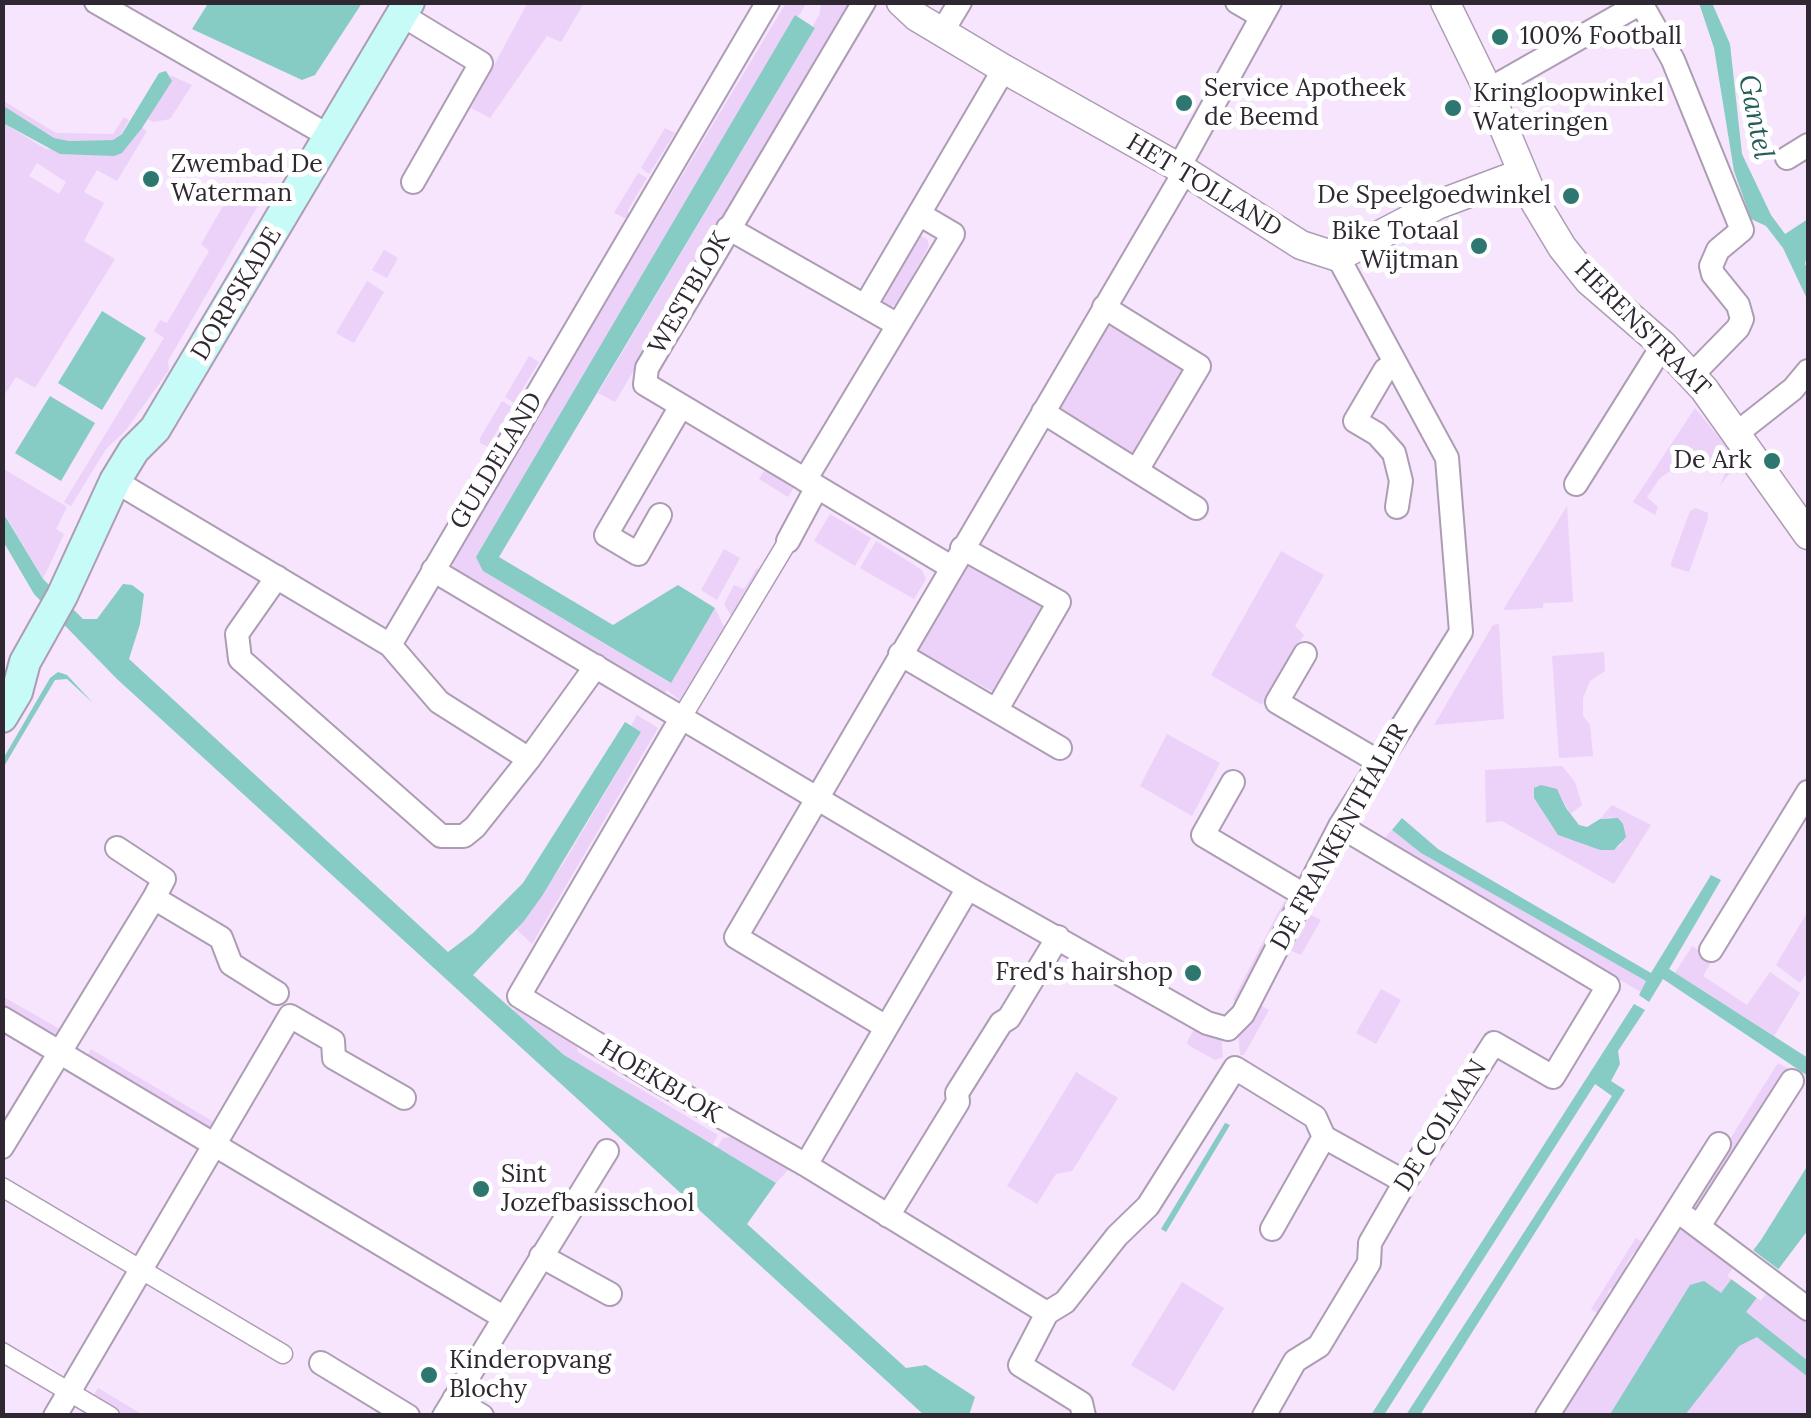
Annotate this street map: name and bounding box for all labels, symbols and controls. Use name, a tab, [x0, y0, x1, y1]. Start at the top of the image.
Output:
place label: 100% Football	[1520, 22, 1682, 52]
marker: 100% Football	[1489, 26, 1511, 48]
water label: Gantel	[1730, 72, 1780, 162]
place label: Service Apotheek de Beemd	[1204, 74, 1406, 133]
place label: Kringloopwinkel Wateringen	[1473, 79, 1664, 138]
marker: Service Apotheek de Beemd	[1173, 92, 1195, 114]
marker: Kringloopwinkel Wateringen	[1442, 97, 1464, 119]
street label: HET TOLLAND	[1121, 128, 1287, 244]
place label: Zwembad De Waterman	[171, 150, 323, 209]
marker: Zwembad De Waterman	[140, 168, 162, 190]
place label: De Speelgoedwinkel	[1317, 181, 1551, 211]
marker: De Speelgoedwinkel	[1560, 185, 1582, 207]
place label: Bike Totaal Wijtman	[1332, 217, 1459, 276]
street label: DORPSKADE	[186, 222, 288, 366]
street label: WESTBLOK	[643, 226, 737, 360]
marker: Bike Totaal Wijtman	[1468, 235, 1490, 257]
street label: HERENSTRAAT	[1568, 255, 1716, 403]
street label: GULDELAND	[444, 387, 550, 535]
place label: De Ark	[1673, 446, 1752, 476]
marker: De Ark	[1761, 450, 1783, 472]
street label: DE FRANKENTHALER	[1265, 718, 1415, 956]
place label: Fred's hairshop	[995, 958, 1173, 988]
marker: Fred's hairshop	[1182, 962, 1204, 984]
street label: HOEKBLOK	[593, 1034, 727, 1130]
street label: DE COLMAN	[1389, 1055, 1493, 1197]
place label: Sint Jozefbasisschool	[501, 1160, 694, 1219]
marker: Sint Jozefbasisschool	[470, 1178, 492, 1200]
place label: Kinderopvang Blochy	[449, 1346, 611, 1405]
marker: Kinderopvang Blochy	[418, 1364, 440, 1386]

